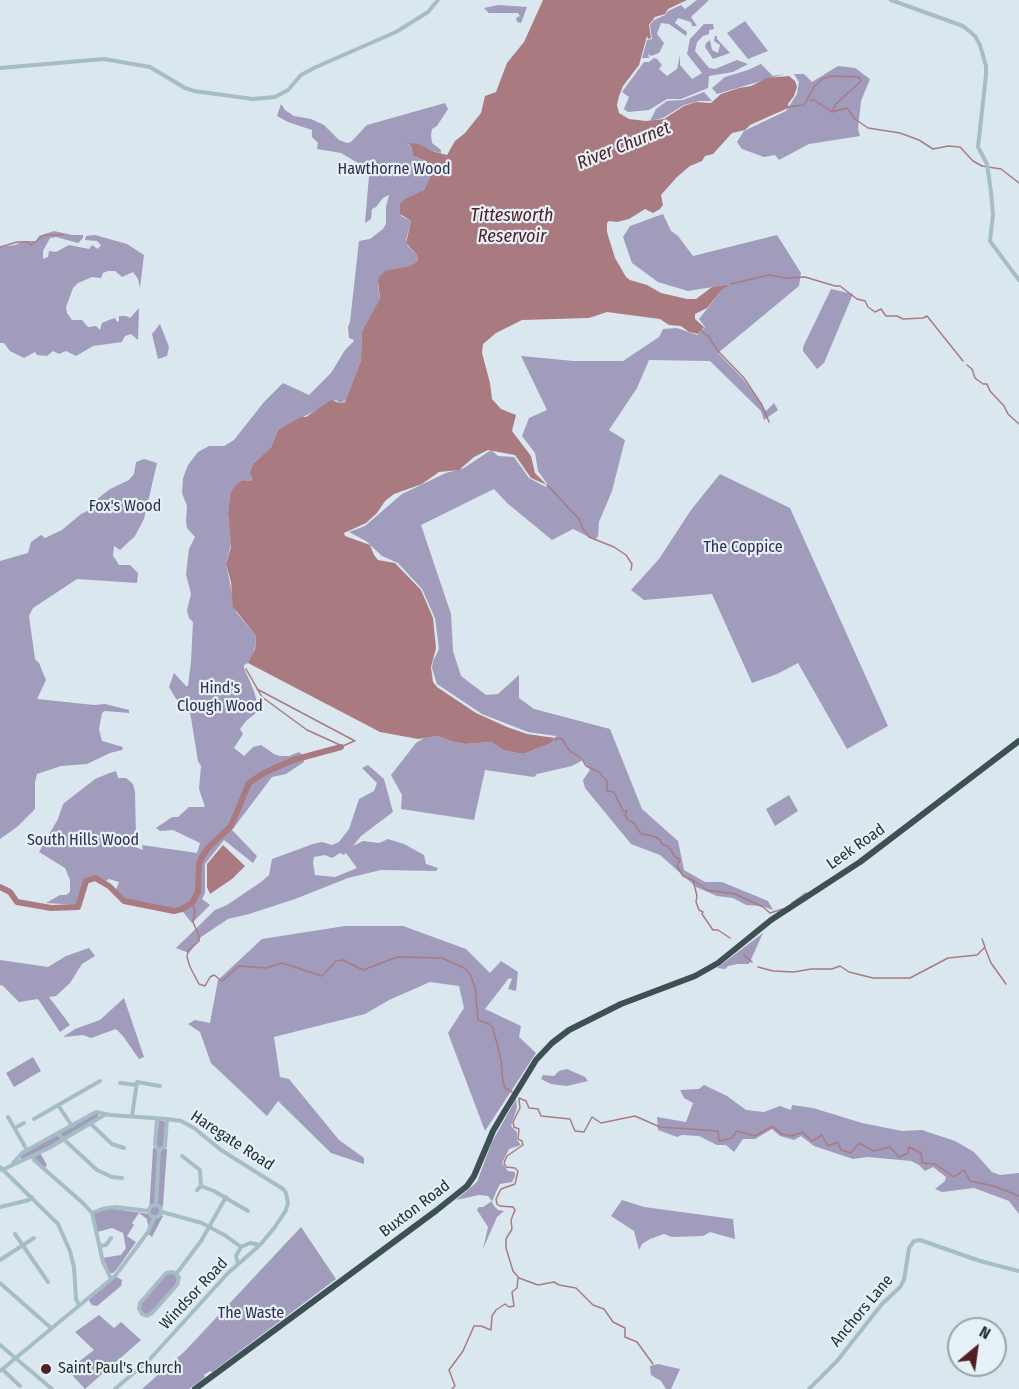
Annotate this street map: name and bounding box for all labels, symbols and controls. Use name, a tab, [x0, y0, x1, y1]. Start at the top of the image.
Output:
water label: River Churnet	[574, 117, 674, 175]
park label: Hawthorne Wood	[338, 160, 450, 180]
water label: Tittesworth Reservoir	[471, 205, 553, 248]
park label: Fox's Wood	[89, 497, 161, 517]
park label: The Coppice	[703, 538, 783, 558]
park label: Hind's Clough Wood	[177, 679, 263, 717]
street label: Leek Road	[823, 820, 889, 874]
park label: South Hills Wood	[27, 831, 139, 851]
street label: Haregate Road	[187, 1107, 277, 1175]
street label: Buxton Road	[376, 1176, 454, 1242]
street label: Windsor Road	[156, 1254, 232, 1334]
street label: Anchors Lane	[826, 1271, 898, 1351]
park label: The Waste	[218, 1304, 284, 1324]
north arrow	[947, 1317, 1007, 1377]
text: N	[976, 1322, 994, 1343]
place label: Saint Paul's Church	[58, 1359, 182, 1379]
marker: Saint Paul's Church	[39, 1362, 53, 1376]

